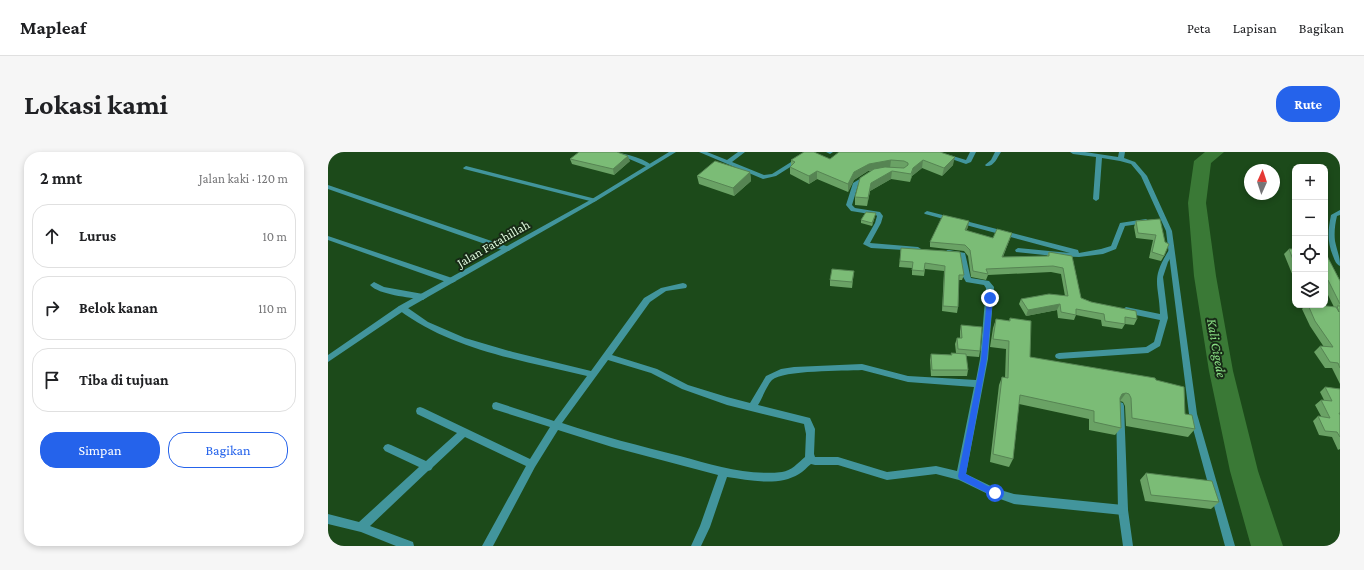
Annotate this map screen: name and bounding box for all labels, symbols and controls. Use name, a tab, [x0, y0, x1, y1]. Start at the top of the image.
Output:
text: Mapleaf	[20, 17, 86, 38]
text: Peta	[1187, 20, 1211, 36]
text: Lapisan	[1233, 20, 1277, 36]
text: Bagikan	[1299, 20, 1344, 36]
button: Rute	[1276, 86, 1340, 122]
text: Lokasi kami	[24, 89, 168, 120]
north arrow	[1244, 164, 1280, 200]
map controls	[1292, 164, 1328, 308]
button: +	[1292, 164, 1328, 200]
text: 2 mnt	[40, 169, 82, 188]
text: Jalan kaki · 120 m	[199, 171, 288, 186]
button: −	[1292, 200, 1328, 236]
street label: Jalan Fatahillah	[453, 217, 532, 271]
icon: ahead	[41, 225, 63, 247]
text: Lurus	[79, 228, 116, 244]
text: 10 m	[262, 229, 287, 244]
button: locate	[1292, 236, 1328, 272]
button: layers	[1292, 272, 1328, 308]
route end	[981, 289, 999, 307]
icon: right	[41, 297, 63, 319]
text: Belok kanan	[79, 300, 158, 316]
text: 110 m	[258, 301, 287, 316]
water label: Kali Cigede	[1204, 317, 1230, 379]
icon: arrive	[41, 369, 63, 391]
text: Tiba di tujuan	[79, 372, 169, 388]
button: Simpan	[40, 432, 160, 468]
button: Bagikan	[168, 432, 288, 468]
route start	[986, 484, 1004, 502]

